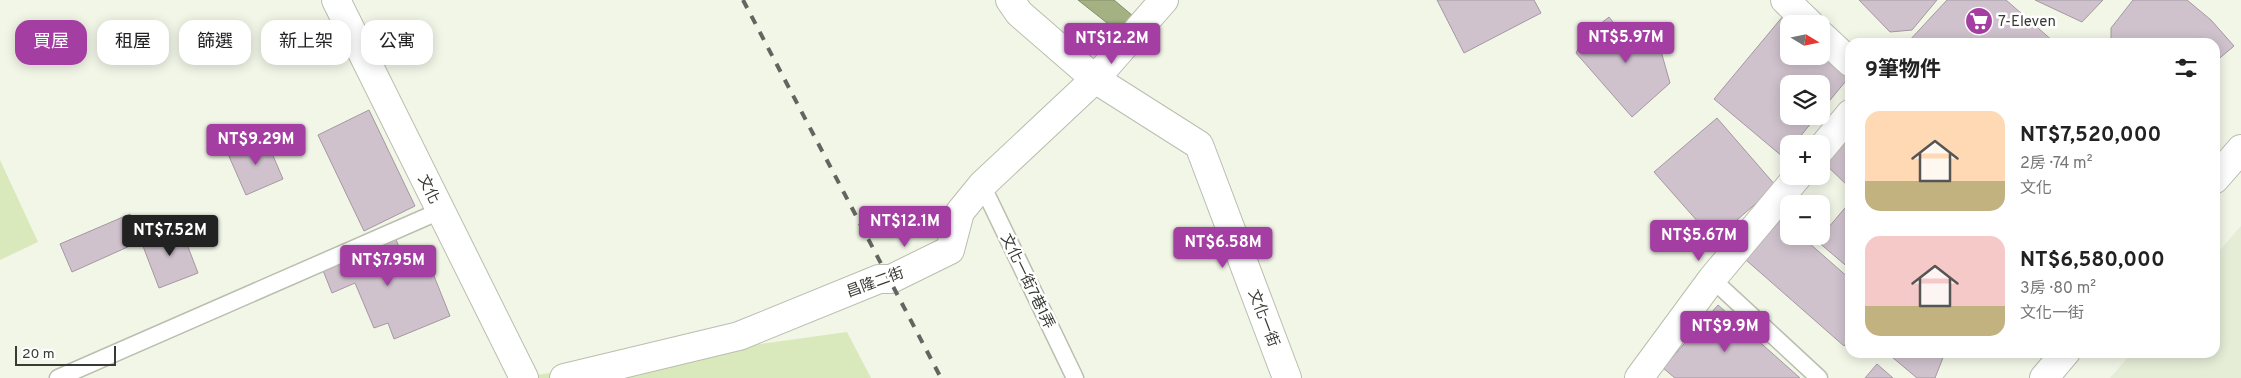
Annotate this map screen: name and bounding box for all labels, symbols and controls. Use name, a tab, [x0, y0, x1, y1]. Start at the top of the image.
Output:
supermarket icon: 7-Eleven	[1964, 6, 1994, 36]
place label: 7-Eleven	[1998, 13, 2056, 32]
north arrow	[1780, 15, 1830, 65]
map controls	[1780, 15, 1830, 245]
chip: 買屋	[15, 20, 87, 65]
chip: 租屋	[97, 20, 169, 65]
chip: 篩選	[179, 20, 251, 65]
chip: 新上架	[261, 20, 351, 65]
chip: 公寓	[361, 20, 433, 65]
pin: NT$12.2M	[1060, 22, 1164, 65]
pin: NT$5.97M	[1574, 22, 1678, 64]
text: NT$5.97M	[1588, 28, 1664, 48]
text: NT$12.2M	[1075, 29, 1149, 49]
icon: filters	[2172, 54, 2200, 82]
text: 9筆物件	[1865, 57, 1941, 84]
button: layers	[1780, 75, 1830, 125]
text: NT$7,520,000	[2020, 122, 2161, 149]
pin: NT$9.29M	[204, 124, 308, 166]
text: NT$9.29M	[217, 130, 295, 150]
icon: home	[1905, 131, 1965, 191]
button: +	[1780, 135, 1830, 185]
text: 2房 · 74 m²	[2020, 154, 2092, 174]
street label: 文化	[413, 172, 444, 207]
text: 文化	[2020, 179, 2052, 199]
button: −	[1780, 195, 1830, 245]
pin: NT$12.1M	[853, 206, 957, 248]
text: NT$12.1M	[870, 212, 940, 232]
pin: NT$7.52M	[118, 214, 222, 257]
pin: NT$5.67M	[1647, 220, 1751, 262]
text: NT$7.52M	[133, 221, 207, 241]
pin: NT$6.58M	[1171, 226, 1275, 269]
text: NT$5.67M	[1661, 226, 1737, 246]
street label: 文化一街7巷1弄	[995, 231, 1059, 332]
text: NT$6.58M	[1184, 233, 1262, 253]
pin: NT$7.95M	[336, 244, 440, 287]
text: NT$6,580,000	[2020, 247, 2165, 274]
text: NT$7.95M	[351, 251, 425, 271]
icon: home	[1905, 256, 1965, 316]
street label: 昌隆二街	[844, 264, 907, 303]
text: 3房 · 80 m²	[2020, 279, 2096, 299]
street label: 文化一街	[1243, 287, 1283, 350]
text: 文化一街	[2020, 304, 2084, 324]
pin: NT$9.9M	[1679, 310, 1771, 353]
text: NT$9.9M	[1691, 317, 1759, 337]
scale bar	[15, 343, 116, 366]
text: 20 m	[22, 346, 55, 363]

